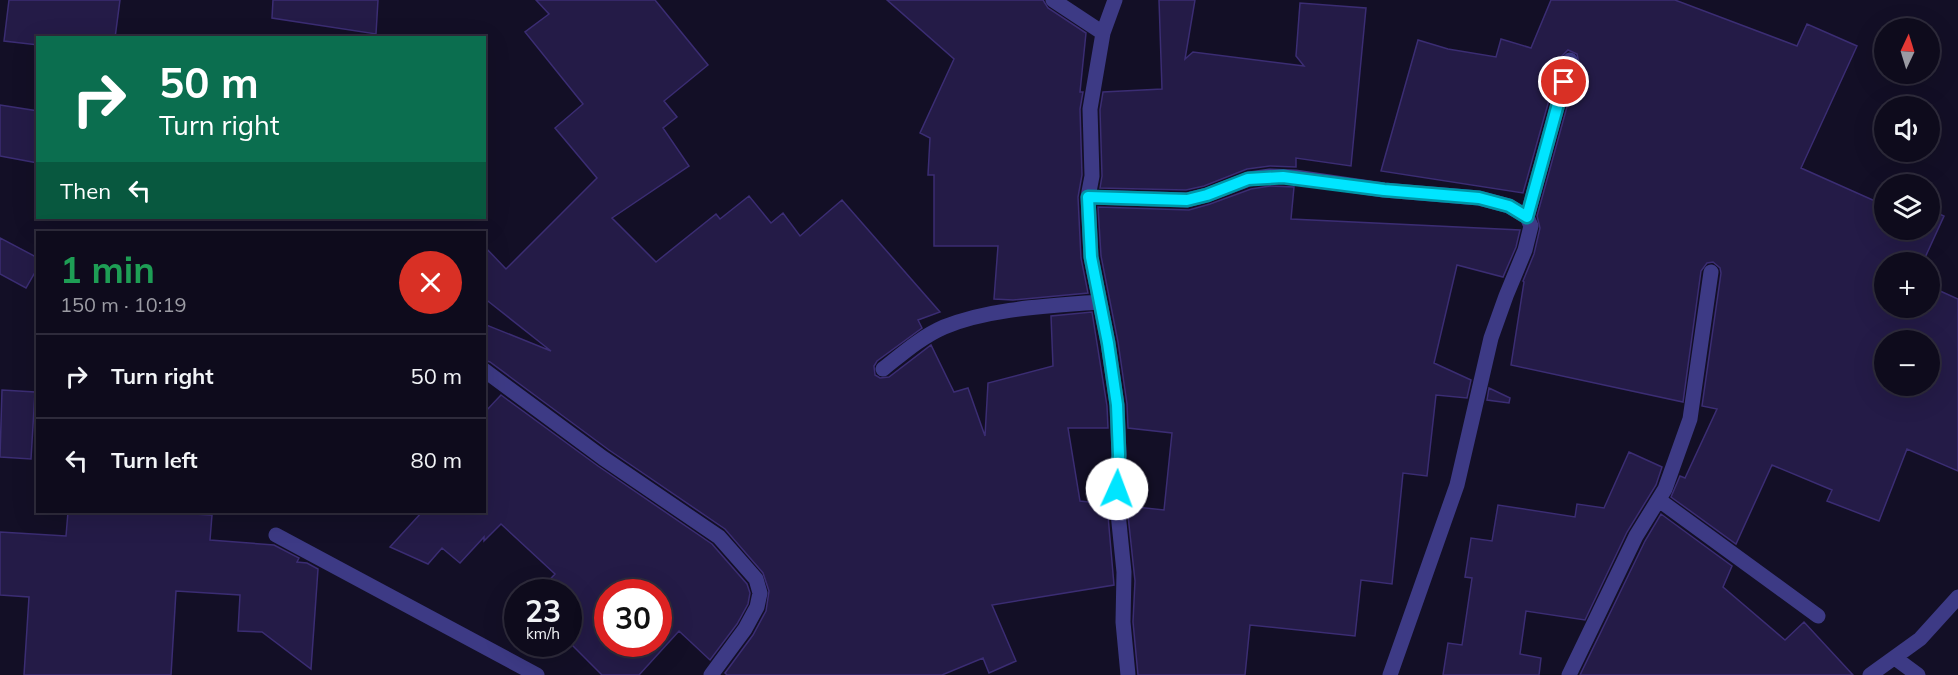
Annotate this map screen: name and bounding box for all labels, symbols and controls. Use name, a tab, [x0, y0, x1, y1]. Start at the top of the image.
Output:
north arrow	[1874, 18, 1940, 84]
map controls	[1874, 18, 1940, 396]
text: 50 m	[159, 56, 259, 109]
pin	[1538, 56, 1589, 107]
icon: right	[60, 60, 138, 138]
icon: arrive	[1547, 65, 1580, 98]
button: sound	[1874, 96, 1940, 162]
text: Turn right	[159, 108, 279, 142]
icon: left	[123, 174, 156, 207]
button: layers	[1874, 174, 1940, 240]
text: Then	[60, 177, 111, 205]
text: 1 min	[60, 247, 155, 292]
button: close	[399, 251, 462, 314]
button: +	[1874, 252, 1940, 318]
text: 150 m · 10:19	[60, 292, 186, 317]
button: −	[1874, 330, 1940, 396]
icon: right	[60, 360, 93, 393]
text: Turn right	[111, 362, 214, 390]
text: 50 m	[411, 362, 462, 390]
icon: left	[60, 444, 93, 477]
text: Turn left	[111, 446, 198, 474]
text: 80 m	[411, 446, 462, 474]
position arrow	[1085, 457, 1149, 521]
speed limit sign: 30	[594, 579, 672, 657]
text: 23	[525, 592, 561, 630]
text: km/h	[526, 624, 560, 643]

